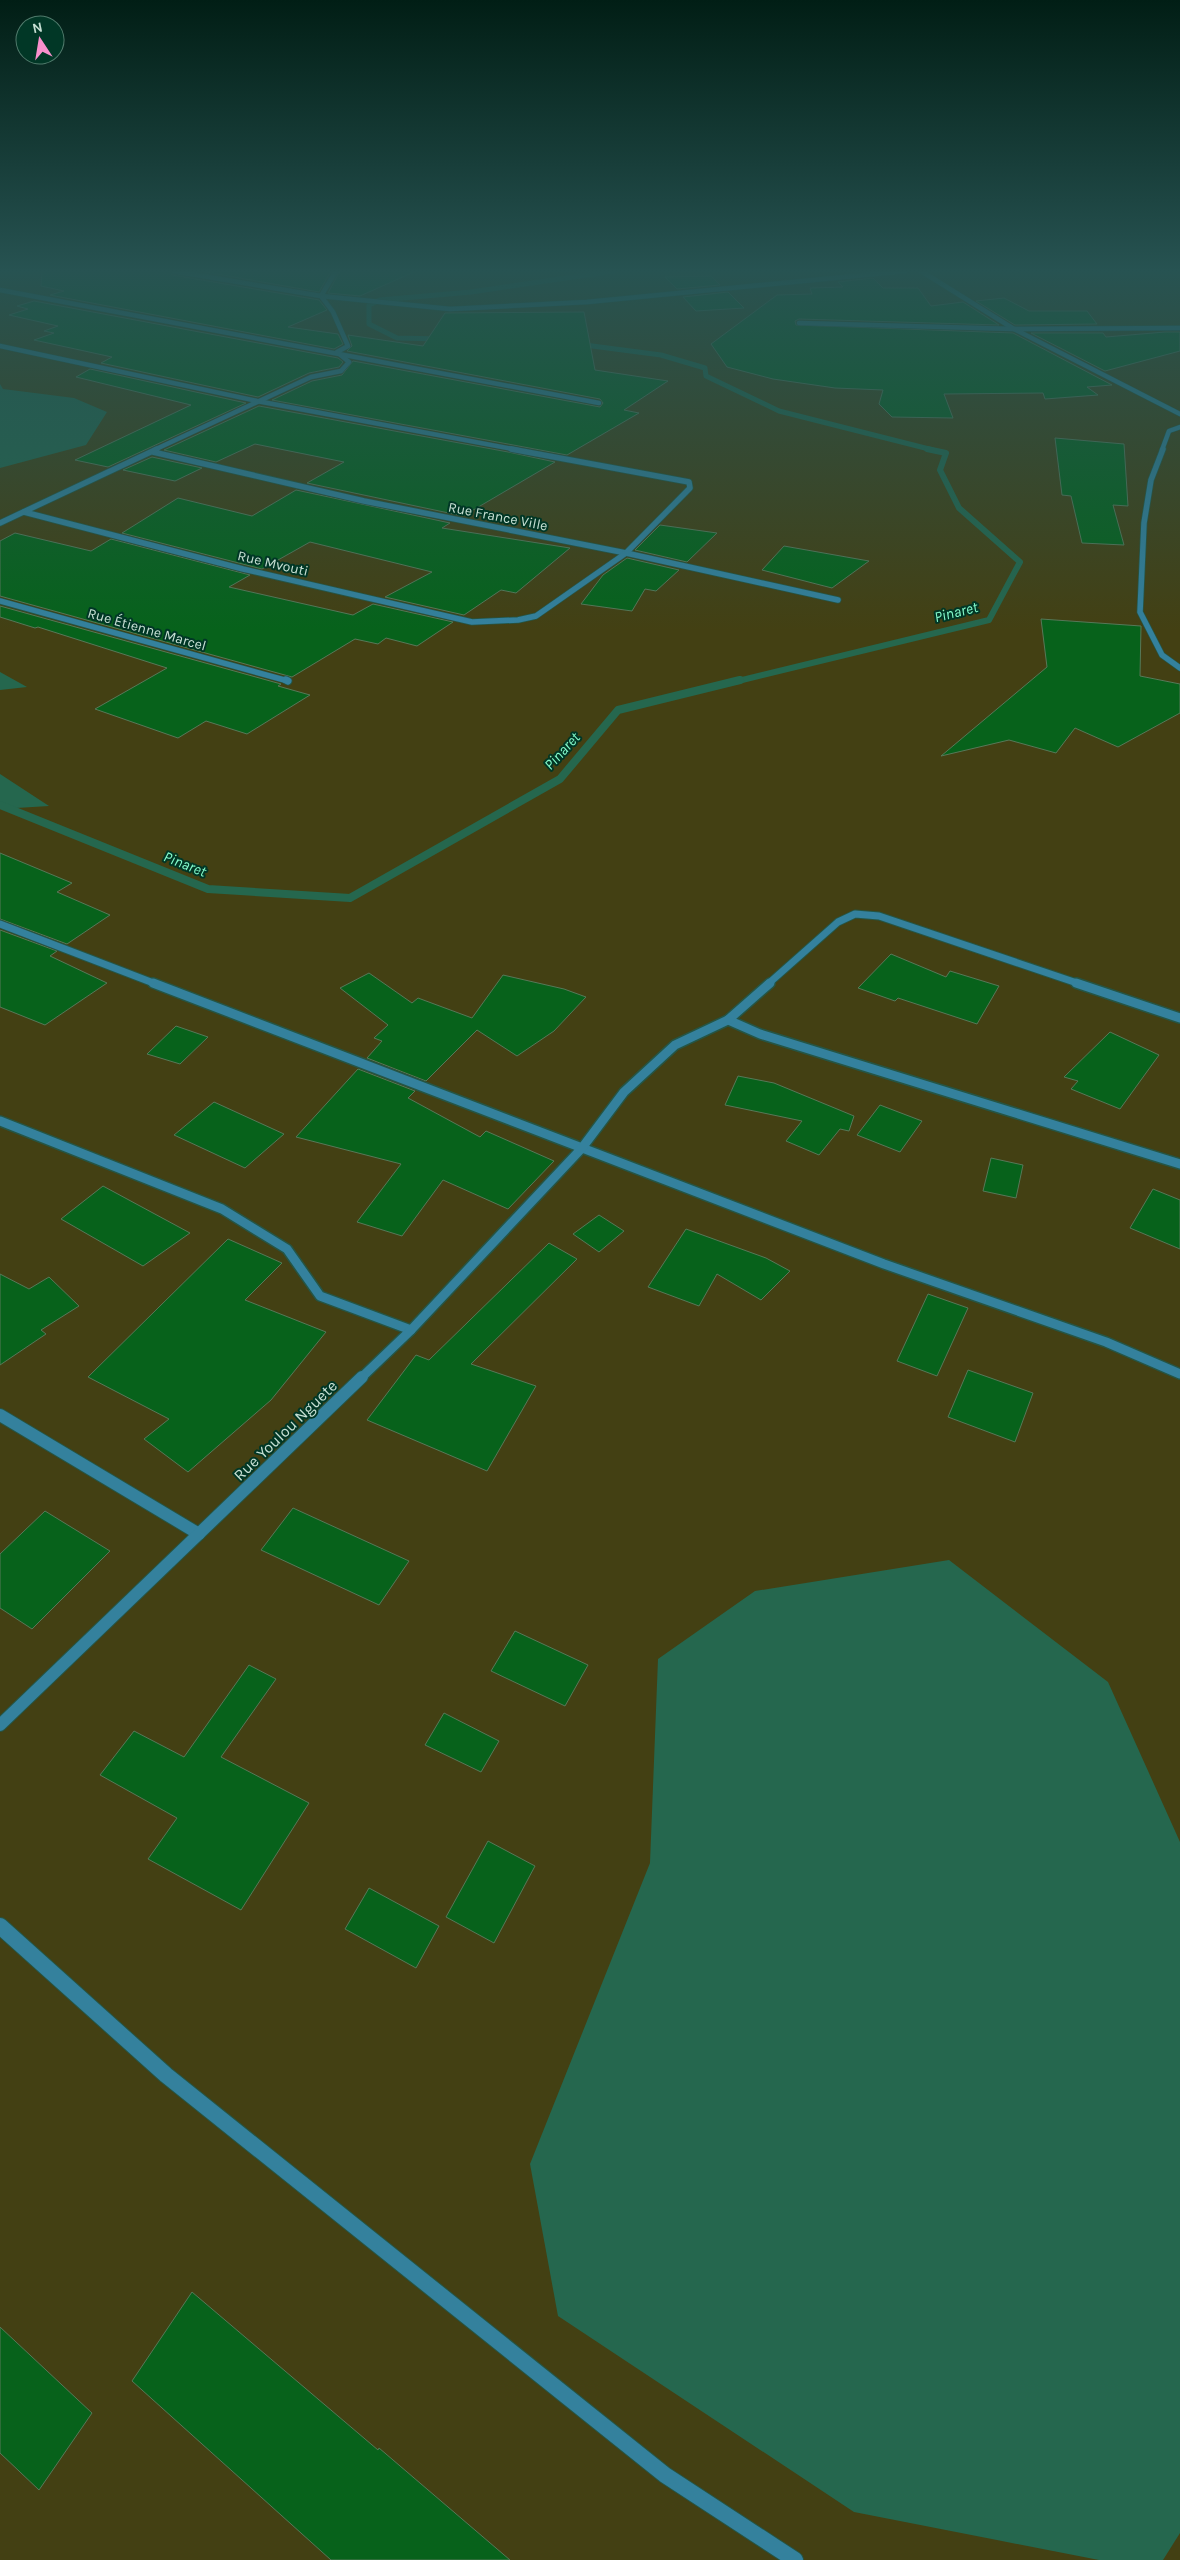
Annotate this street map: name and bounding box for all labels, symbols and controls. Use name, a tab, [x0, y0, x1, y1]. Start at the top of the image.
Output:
north arrow	[15, 15, 65, 65]
text: N	[31, 18, 44, 37]
street label: Rue France Ville	[447, 499, 549, 534]
street label: Rue Mvouti	[236, 547, 310, 580]
water label: Pinaret	[932, 598, 981, 626]
street label: Rue Étienne Marcel	[86, 603, 208, 655]
water label: Pinaret	[540, 728, 584, 773]
water label: Pinaret	[161, 847, 210, 881]
street label: Rue Youlou Nguete	[230, 1376, 341, 1485]

